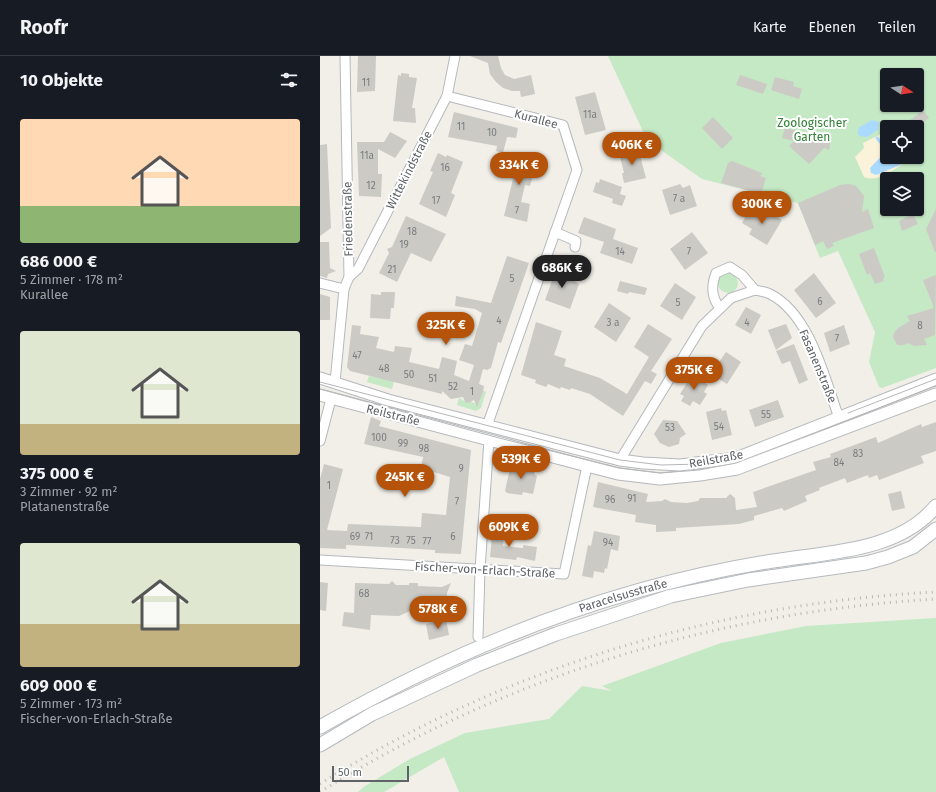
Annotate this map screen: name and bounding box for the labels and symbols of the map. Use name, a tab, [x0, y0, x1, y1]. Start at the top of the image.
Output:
north arrow	[880, 68, 924, 112]
house number: 11	[362, 77, 370, 89]
street label: Kurallee	[513, 106, 559, 132]
house number: 11a	[583, 109, 597, 121]
park label: Zoologischer Garten	[777, 116, 847, 144]
house number: 11	[457, 121, 465, 133]
house number: 10	[487, 127, 497, 139]
street label: Wittekindstraße	[383, 128, 435, 212]
pin: 406K €	[599, 132, 665, 166]
house number: 11a	[360, 150, 374, 162]
pin: 334K €	[486, 152, 552, 186]
house number: 16	[440, 162, 450, 174]
house number: 12	[366, 180, 376, 192]
street label: Friedenstraße	[340, 181, 356, 257]
pin: 300K €	[729, 191, 795, 225]
house number: 7 a	[673, 193, 685, 205]
house number: 17	[432, 195, 441, 207]
house number: 7	[515, 205, 520, 217]
house number: 18	[407, 226, 417, 238]
house number: 19	[399, 239, 409, 251]
house number: 14	[615, 246, 626, 258]
house number: 7	[687, 246, 692, 258]
pin: 686K €	[529, 255, 595, 289]
house number: 21	[387, 264, 397, 276]
house number: 5	[509, 273, 515, 285]
house number: 6	[817, 296, 823, 308]
house number: 5	[675, 297, 681, 309]
pin: 325K €	[413, 312, 479, 346]
house number: 4	[496, 315, 502, 327]
house number: 3 a	[606, 317, 620, 329]
house number: 4	[744, 317, 750, 329]
house number: 8	[917, 320, 923, 332]
street label: Fasanenstraße	[796, 327, 840, 405]
house number: 7	[835, 333, 840, 345]
house number: 47	[352, 350, 362, 362]
pin: 375K €	[661, 357, 727, 391]
house number: 48	[379, 363, 390, 375]
house number: 50	[404, 369, 415, 381]
house number: 51	[429, 373, 437, 385]
house number: 52	[448, 381, 458, 393]
house number: 1	[470, 386, 474, 398]
street label: Reilstraße	[365, 402, 421, 428]
house number: 55	[761, 409, 771, 421]
house number: 54	[714, 421, 725, 433]
house number: 53	[665, 422, 675, 434]
house number: 100	[371, 432, 387, 444]
house number: 99	[398, 438, 408, 450]
house number: 98	[419, 443, 430, 455]
pin: 539K €	[488, 446, 554, 480]
street label: Reilstraße	[688, 447, 744, 471]
house number: 83	[853, 448, 863, 460]
house number: 84	[834, 457, 845, 469]
house number: 9	[458, 463, 464, 475]
pin: 245K €	[372, 464, 438, 498]
house number: 1	[327, 480, 331, 492]
house number: 91	[627, 493, 637, 505]
house number: 96	[605, 494, 615, 506]
house number: 7	[455, 496, 460, 508]
pin: 609K €	[476, 514, 542, 548]
house number: 69	[350, 531, 360, 543]
house number: 71	[365, 531, 373, 543]
house number: 6	[450, 531, 456, 543]
house number: 73	[390, 535, 400, 547]
house number: 75	[406, 535, 416, 547]
house number: 77	[423, 536, 432, 548]
house number: 94	[603, 537, 614, 549]
street label: Fischer-von-Erlach-Straße	[414, 559, 556, 581]
street label: Paracelsusstraße	[577, 576, 669, 616]
house number: 68	[359, 588, 370, 600]
pin: 578K €	[405, 596, 471, 630]
scale bar	[332, 764, 409, 783]

